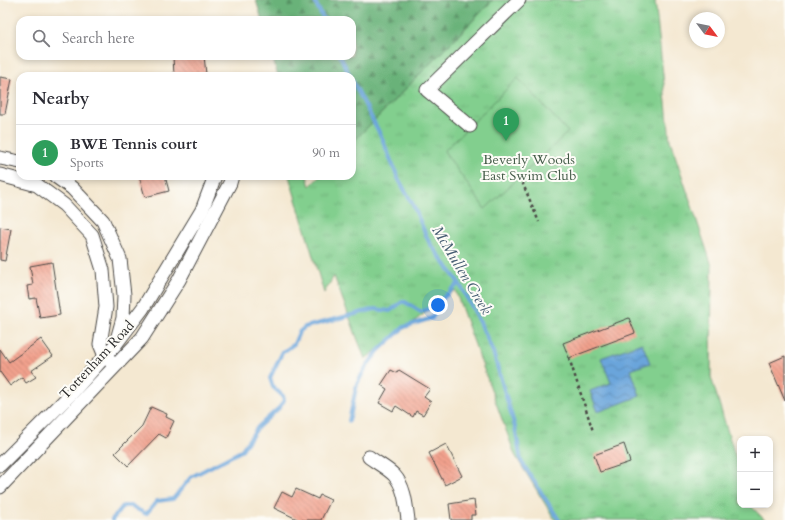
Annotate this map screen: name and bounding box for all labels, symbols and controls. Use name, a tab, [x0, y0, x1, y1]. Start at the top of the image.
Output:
north arrow	[689, 12, 725, 48]
search box	[16, 16, 356, 60]
icon: search	[30, 27, 52, 49]
text: Search here	[62, 28, 135, 48]
text: Nearby	[32, 87, 89, 110]
pin: 1	[493, 108, 519, 141]
text: BWE Tennis court	[70, 134, 197, 154]
text: 1	[42, 144, 48, 162]
text: 90 m	[312, 144, 340, 162]
park label: Beverly Woods East Swim Club	[482, 150, 576, 185]
text: Sports	[70, 154, 104, 172]
water label: McMullen Creek	[428, 222, 497, 319]
your location	[428, 295, 448, 315]
street label: Tottenham Road	[56, 316, 139, 403]
map controls	[737, 436, 773, 508]
button: +	[737, 436, 773, 472]
button: −	[737, 472, 773, 508]

